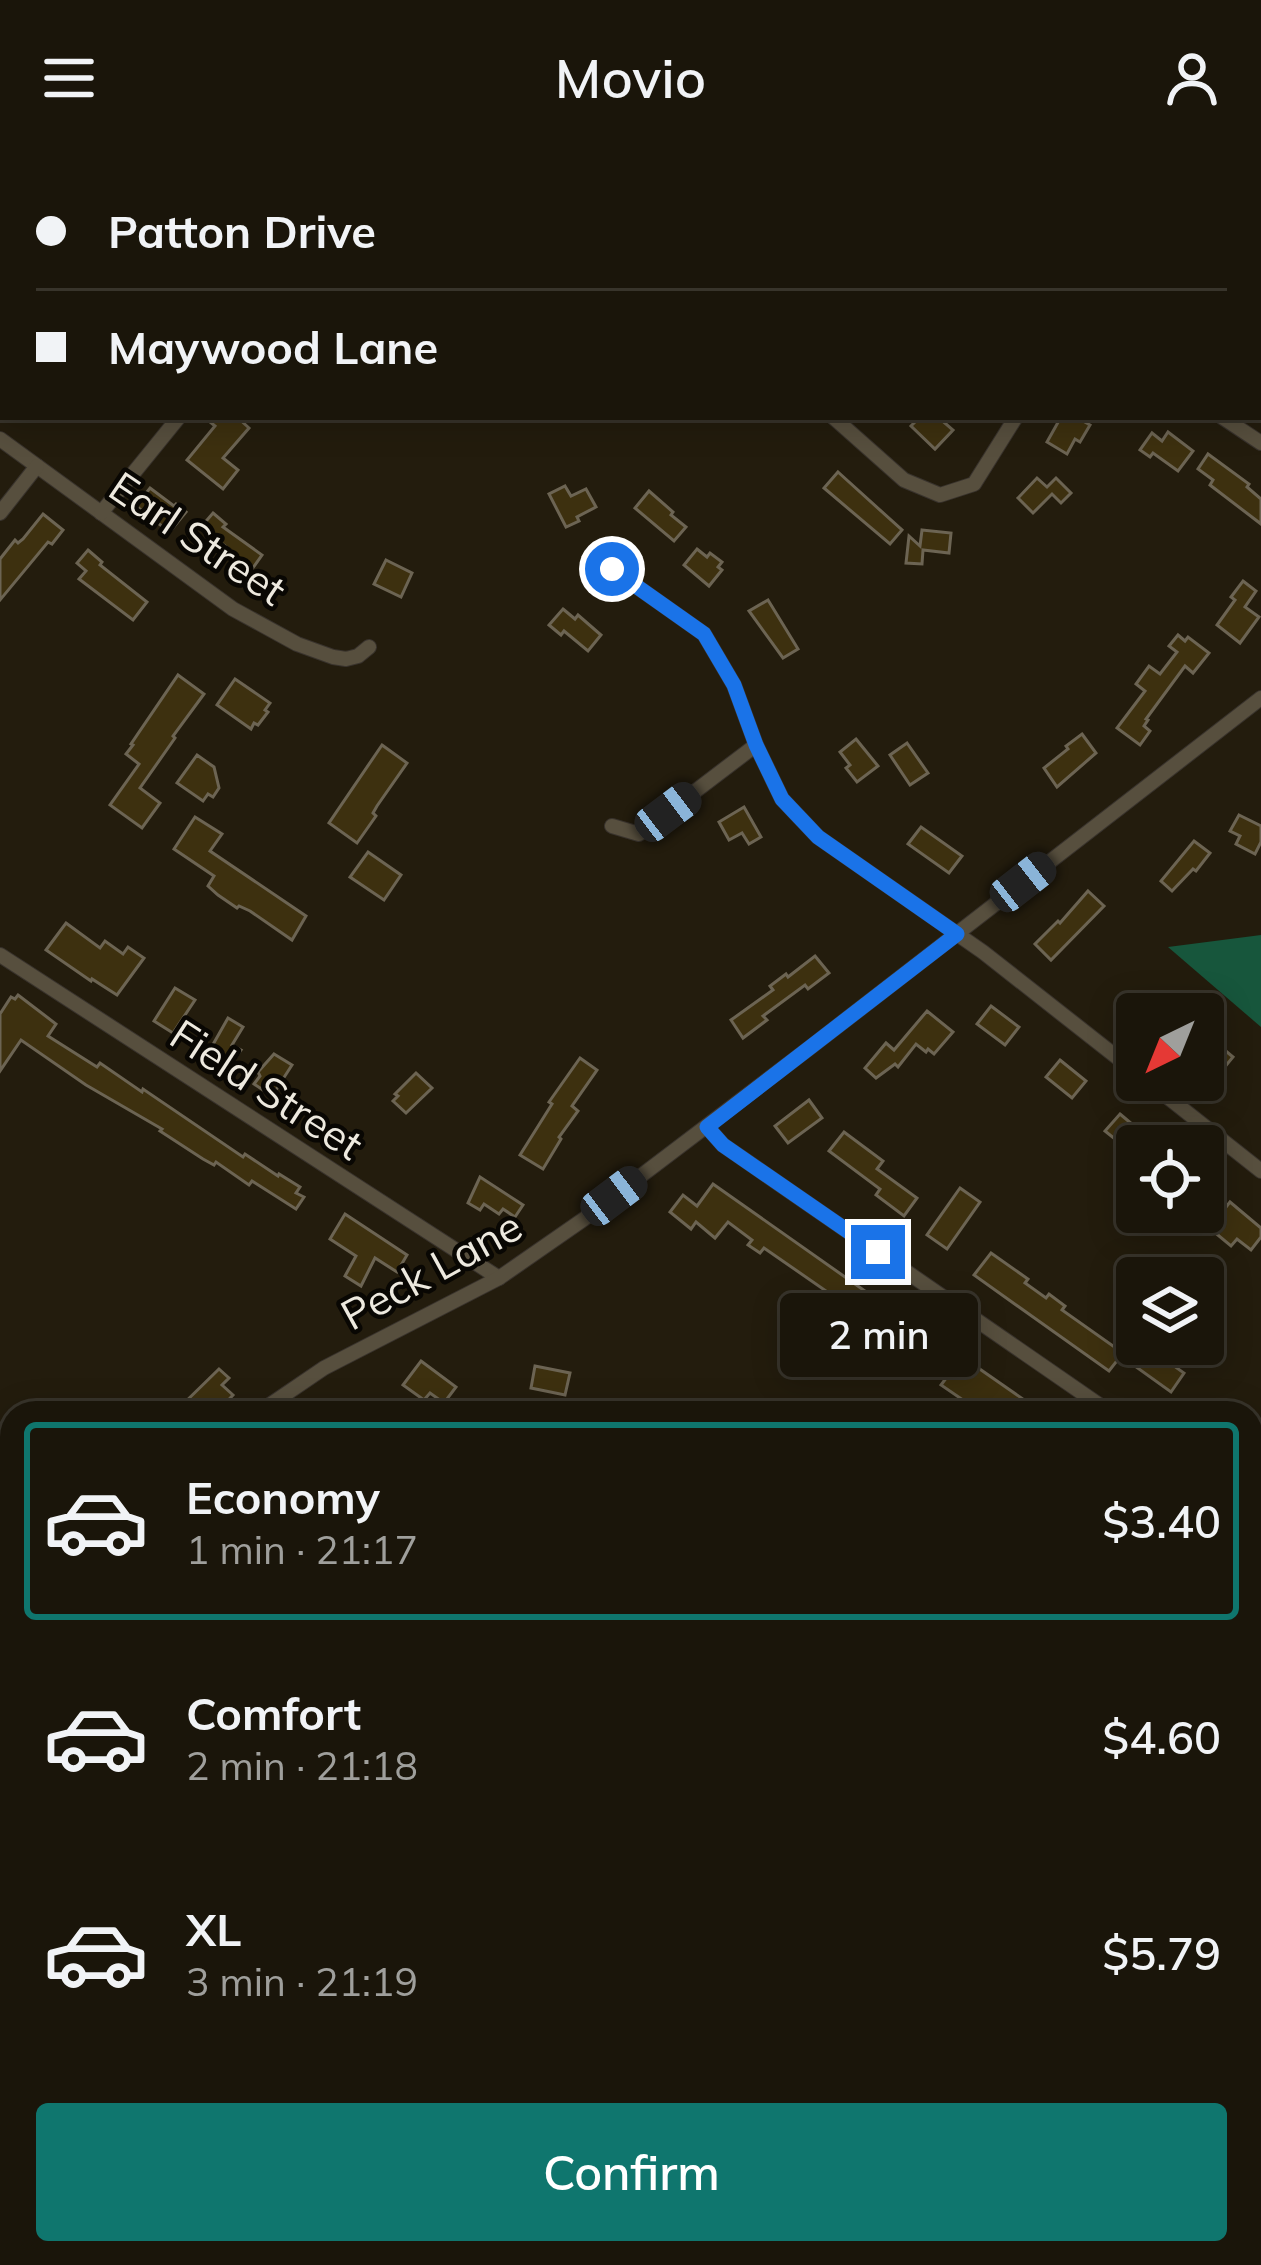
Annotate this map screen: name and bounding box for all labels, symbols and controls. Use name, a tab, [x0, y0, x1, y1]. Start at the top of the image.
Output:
text: Movio	[555, 44, 706, 112]
icon: menu	[36, 45, 102, 111]
icon: person	[1159, 45, 1225, 111]
text: Patton Drive	[108, 203, 376, 259]
text: Maywood Lane	[108, 319, 438, 375]
street label: Earl Street	[99, 460, 297, 616]
route start	[585, 542, 639, 596]
car	[628, 776, 708, 848]
car	[984, 846, 1062, 918]
north arrow	[1116, 993, 1224, 1101]
map controls	[1116, 993, 1224, 1365]
street label: Field Street	[161, 1007, 373, 1171]
button: locate	[1116, 1125, 1224, 1233]
car	[574, 1160, 654, 1232]
street label: Peck Lane	[331, 1199, 531, 1341]
route end	[851, 1225, 905, 1279]
button: layers	[1116, 1257, 1224, 1365]
callout: 2 min	[779, 1294, 977, 1378]
text: 2 min	[828, 1310, 930, 1359]
icon: car	[42, 1467, 150, 1575]
text: Economy	[186, 1469, 380, 1525]
text: $3.40	[1102, 1493, 1221, 1549]
text: 1 min · 21:17	[186, 1525, 418, 1574]
icon: car	[42, 1683, 150, 1791]
text: Comfort	[186, 1685, 361, 1741]
text: $4.60	[1102, 1709, 1221, 1765]
text: 2 min · 21:18	[186, 1741, 418, 1790]
icon: car	[42, 1899, 150, 2007]
text: XL	[186, 1901, 241, 1957]
text: $5.79	[1102, 1925, 1221, 1981]
text: 3 min · 21:19	[186, 1957, 418, 2006]
button: Confirm	[36, 2103, 1227, 2241]

